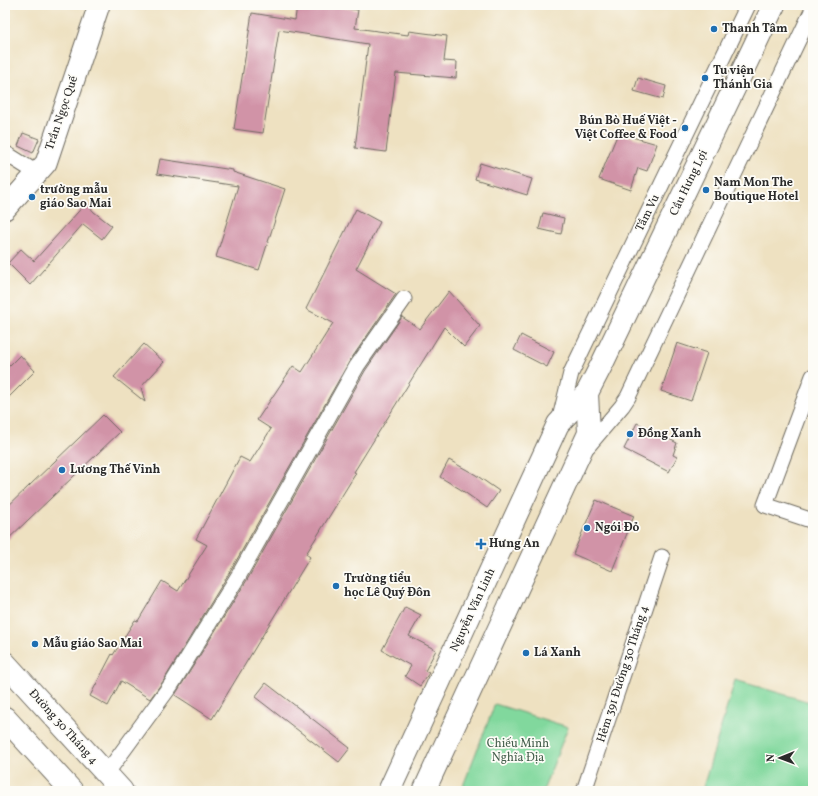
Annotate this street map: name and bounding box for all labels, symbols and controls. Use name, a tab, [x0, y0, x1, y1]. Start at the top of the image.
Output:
place label: Thanh Tâm	[722, 21, 788, 37]
marker: Thanh Tâm	[709, 24, 719, 34]
place label: Tu viện Thánh Gia	[713, 63, 773, 93]
street label: Trần Ngọc Quế	[42, 73, 82, 152]
marker: Tu viện Thánh Gia	[700, 73, 710, 83]
place label: Bún Bò Huế Việt - Việt Coffee & Food	[575, 113, 678, 143]
marker: Bún Bò Huế Việt - Việt Coffee & Food	[680, 123, 690, 133]
street label: Cầu Hưng Lợi	[666, 147, 712, 219]
place label: Nam Mon The Boutique Hotel	[714, 175, 799, 205]
place label: trường mẫu giáo Sao Mai	[40, 182, 112, 212]
marker: Nam Mon The Boutique Hotel	[701, 185, 711, 195]
marker: trường mẫu giáo Sao Mai	[27, 192, 37, 202]
street label: Tầm Vu	[632, 192, 664, 234]
place label: Đồng Xanh	[638, 426, 701, 442]
marker: Đồng Xanh	[625, 429, 635, 439]
place label: Lương Thế Vinh	[70, 462, 161, 478]
marker: Lương Thế Vinh	[57, 465, 67, 475]
place label: Ngói Đỏ	[595, 520, 640, 536]
marker: Ngói Đỏ	[582, 523, 592, 533]
place label: Hưng An	[489, 536, 540, 552]
marker: Hưng An	[476, 539, 486, 549]
street label: Nguyễn Văn Linh	[447, 566, 499, 654]
place label: Trường tiểu học Lê Quý Đôn	[344, 571, 431, 601]
marker: Trường tiểu học Lê Quý Đôn	[331, 581, 341, 591]
street label: Hẻm 391 Đường 30 Tháng 4	[593, 603, 653, 745]
place label: Mẫu giáo Sao Mai	[43, 636, 142, 652]
marker: Mẫu giáo Sao Mai	[30, 639, 40, 649]
place label: Lá Xanh	[534, 645, 581, 661]
marker: Lá Xanh	[521, 648, 531, 658]
street label: Đường 30 Tháng 4	[25, 686, 101, 768]
park label: Chiếu Minh Nghĩa Địa	[487, 736, 549, 766]
north arrow	[760, 738, 800, 778]
text: N	[764, 754, 779, 762]

